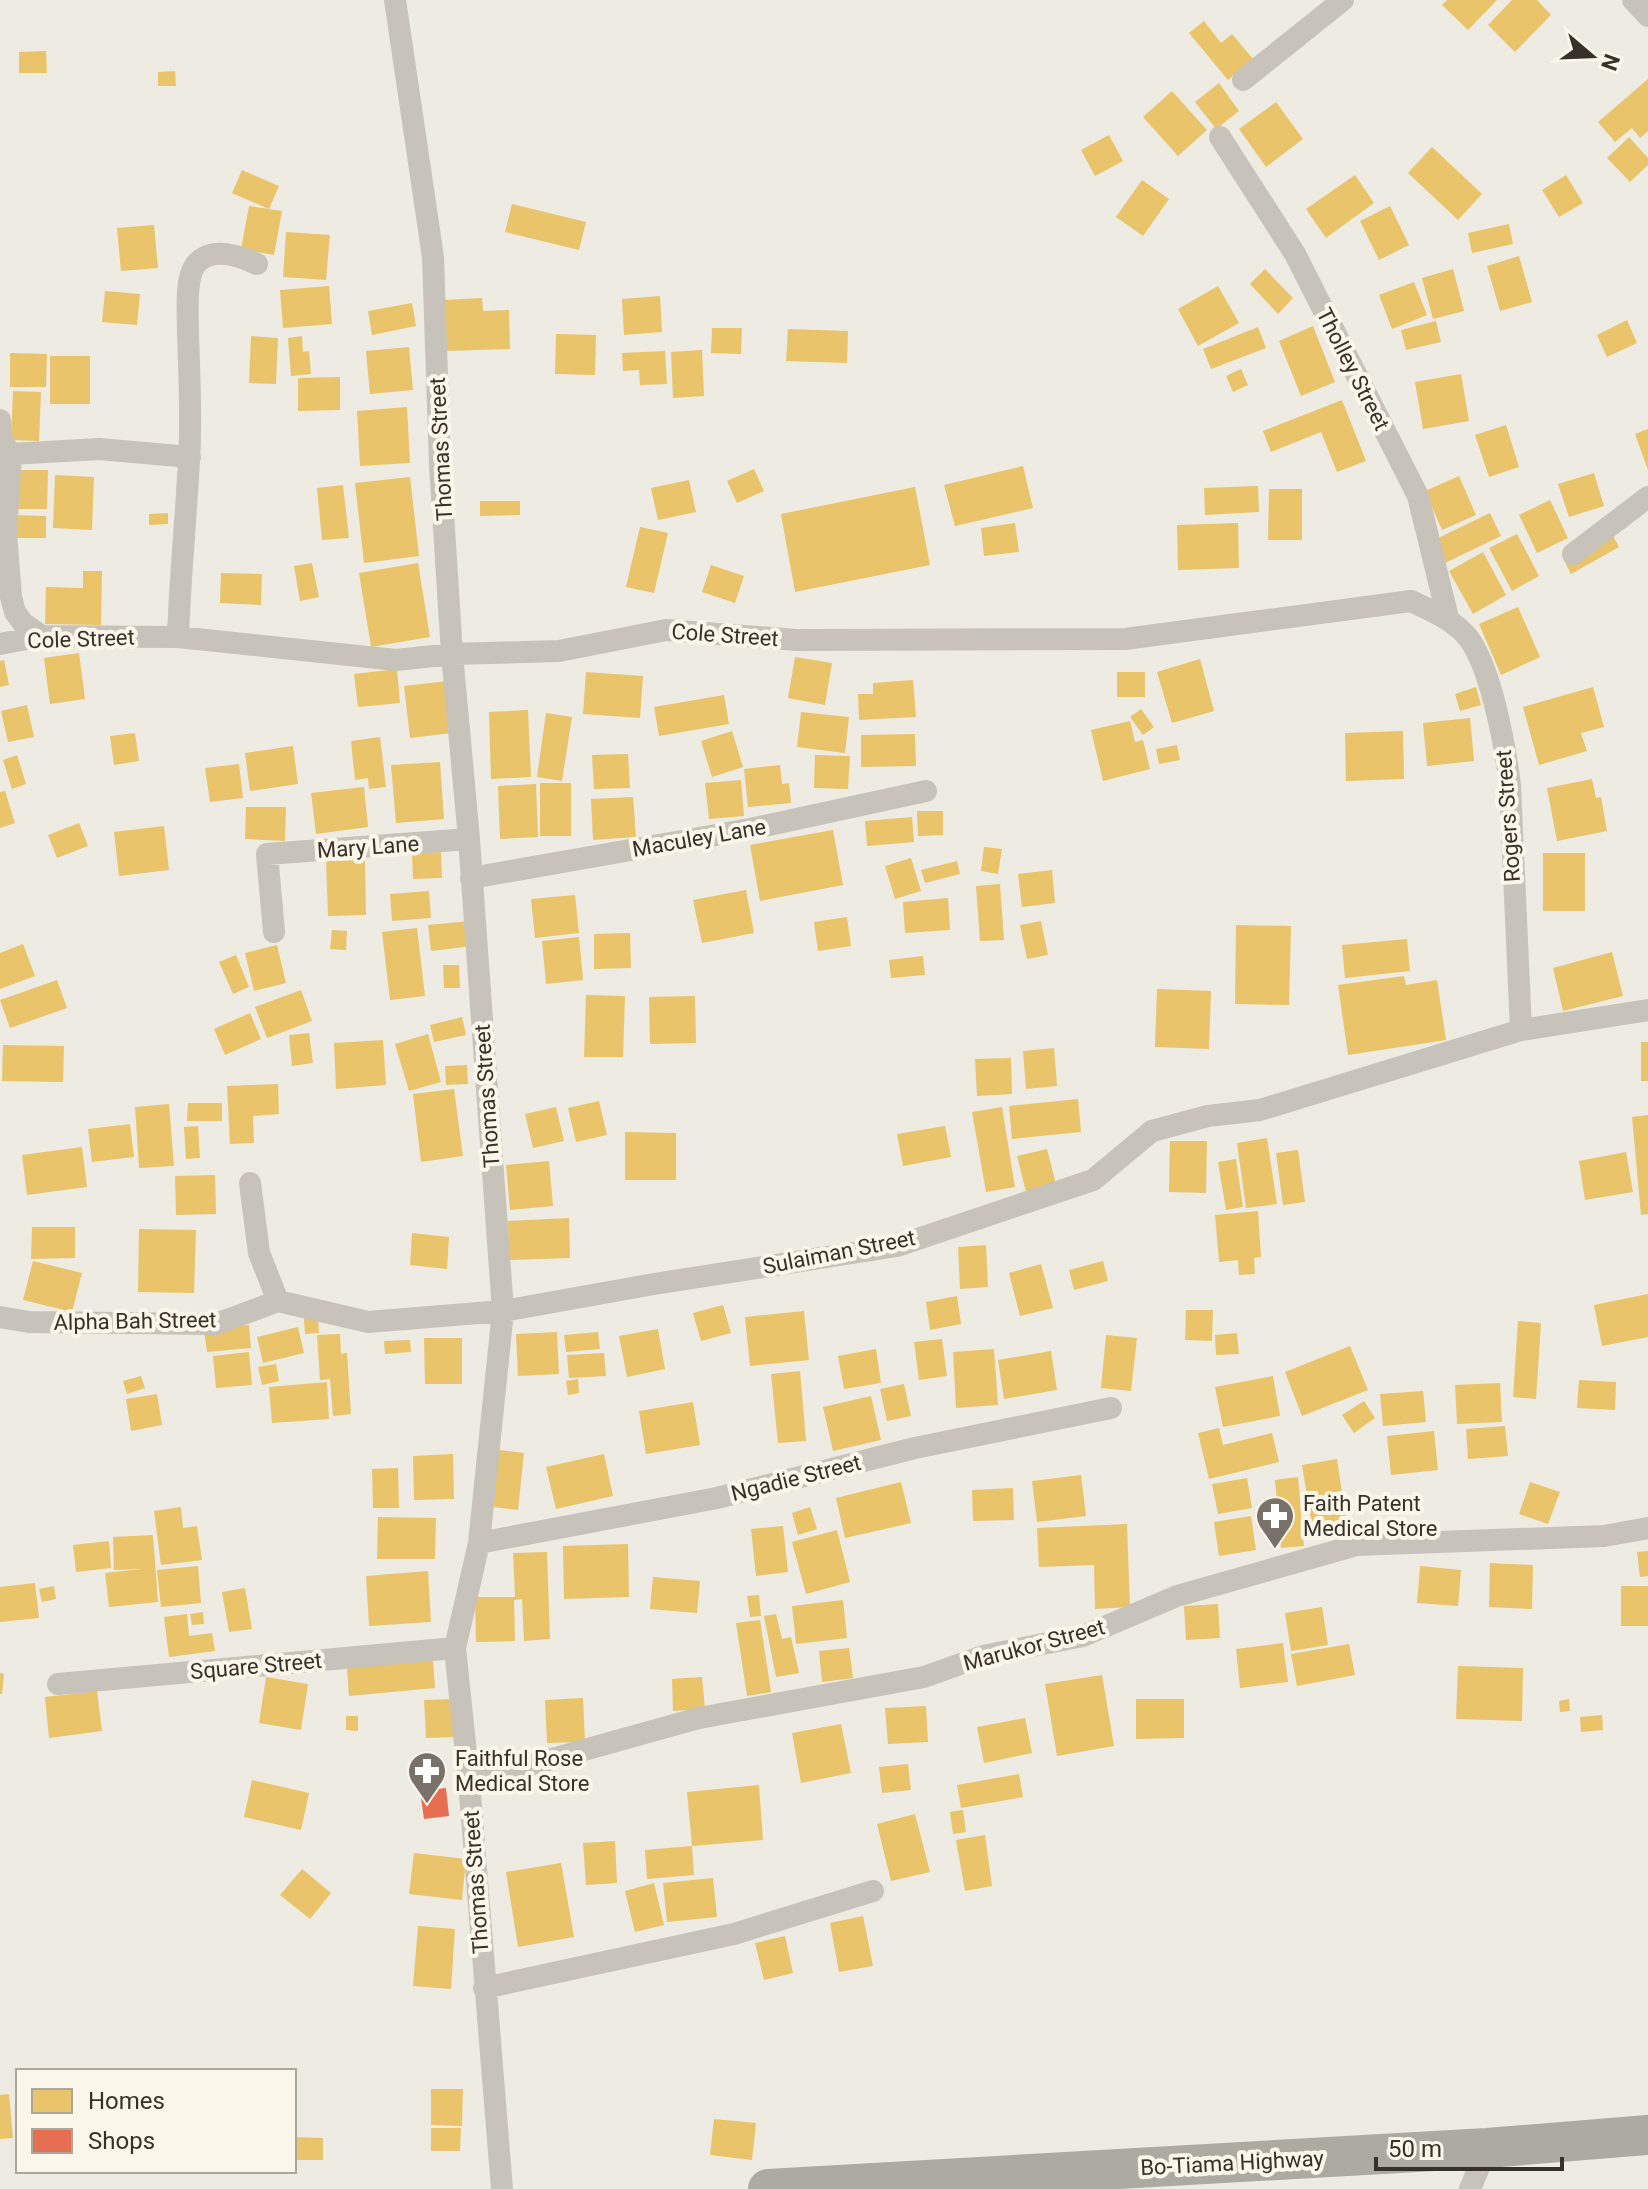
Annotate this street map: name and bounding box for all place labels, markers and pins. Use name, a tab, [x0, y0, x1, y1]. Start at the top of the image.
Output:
place label: Faith Patent Medical Store	[1303, 1491, 1437, 1541]
pharmacy icon: Faith Patent Medical Store	[1254, 1495, 1296, 1550]
place label: Faithful Rose Medical Store	[455, 1746, 589, 1796]
pharmacy icon: Faithful Rose Medical Store	[406, 1750, 448, 1805]

